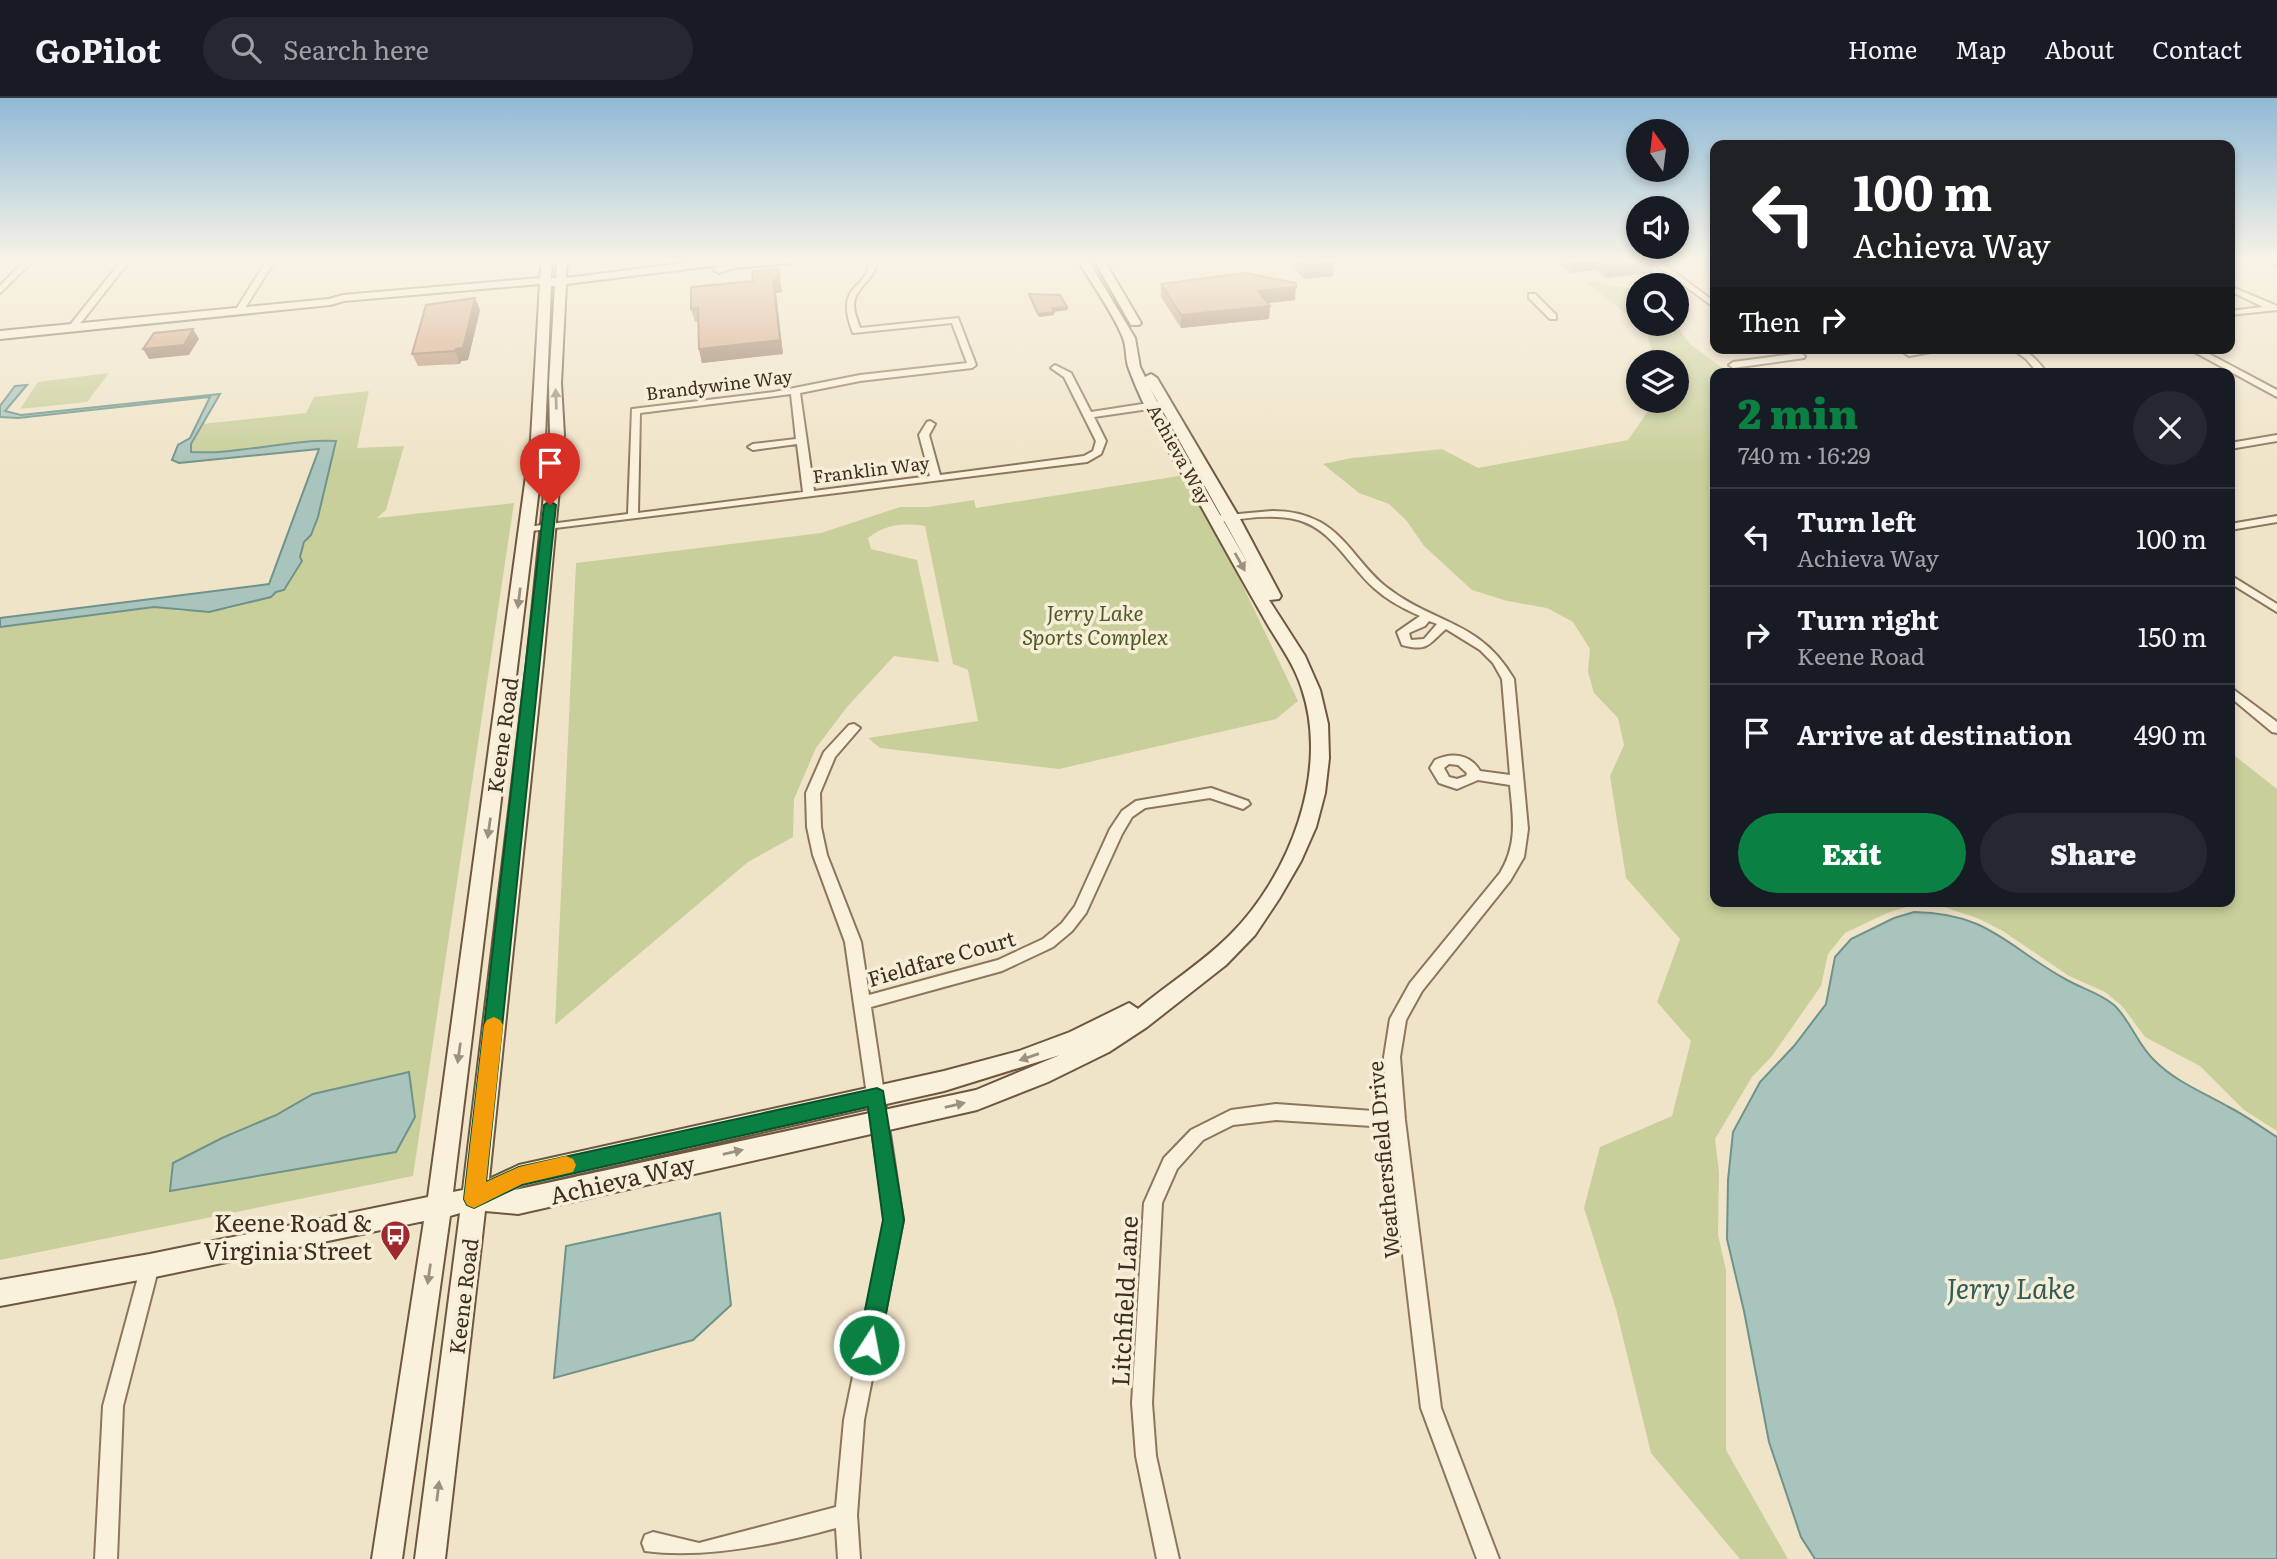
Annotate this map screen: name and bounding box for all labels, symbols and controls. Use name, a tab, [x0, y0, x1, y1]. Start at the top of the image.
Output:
search box	[203, 17, 693, 80]
text: GoPilot	[35, 24, 161, 73]
icon: search	[227, 29, 265, 67]
text: Search here	[283, 29, 429, 68]
text: Home	[1848, 31, 1917, 66]
text: Map	[1955, 31, 2006, 66]
text: About	[2044, 31, 2114, 66]
text: Contact	[2152, 31, 2242, 66]
north arrow	[1626, 119, 1689, 182]
map controls	[1626, 119, 1689, 413]
text: 100 m	[1853, 153, 1992, 226]
icon: left	[1738, 168, 1829, 259]
button: sound	[1626, 196, 1689, 259]
text: Achieva Way	[1853, 220, 2051, 268]
button: search	[1626, 273, 1689, 336]
text: Then	[1738, 301, 1800, 340]
icon: right	[1814, 301, 1852, 339]
button: layers	[1626, 350, 1689, 413]
street label: Brandywine Way	[644, 362, 794, 406]
text: 2 min	[1738, 380, 1858, 442]
one-way arrow	[550, 388, 561, 410]
button: close	[2133, 391, 2207, 465]
street label: Achieva Way	[1141, 399, 1219, 510]
pin	[520, 433, 580, 505]
text: 740 m · 16:29	[1738, 437, 1871, 471]
icon: arrive	[531, 444, 569, 482]
street label: Franklin Way	[811, 448, 932, 490]
text: Turn left	[1797, 501, 1916, 540]
icon: left	[1738, 518, 1776, 556]
text: 100 m	[2136, 518, 2207, 557]
text: Achieva Way	[1797, 540, 1939, 574]
one-way arrow	[1234, 553, 1246, 572]
one-way arrow	[513, 587, 524, 609]
park label: Jerry Lake Sports Complex	[1022, 596, 1168, 651]
text: Turn right	[1797, 599, 1939, 638]
icon: right	[1738, 616, 1776, 654]
text: 150 m	[2138, 616, 2207, 655]
text: Keene Road	[1797, 638, 1925, 672]
street label: Keene Road	[478, 675, 524, 795]
icon: arrive	[1738, 714, 1776, 752]
text: Arrive at destination	[1797, 714, 2072, 753]
text: 490 m	[2134, 714, 2207, 753]
button: Exit	[1738, 813, 1966, 893]
button: Share	[1980, 813, 2207, 893]
one-way arrow	[483, 817, 494, 839]
street label: Fieldfare Court	[863, 921, 1019, 993]
one-way arrow	[453, 1042, 464, 1064]
one-way arrow	[1018, 1052, 1039, 1063]
street label: Weathersfield Drive	[1358, 1060, 1406, 1260]
one-way arrow	[944, 1099, 966, 1110]
street label: Achieva Way	[546, 1144, 698, 1212]
one-way arrow	[722, 1147, 744, 1158]
place label: Keene Road & Virginia Street	[204, 1204, 372, 1267]
street label: Litchfield Lane	[1101, 1215, 1145, 1387]
bus stop icon: Keene Road & Virginia Street	[378, 1218, 412, 1262]
street label: Keene Road	[439, 1236, 485, 1356]
one-way arrow	[423, 1263, 434, 1285]
water label: Jerry Lake	[1946, 1266, 2076, 1308]
position arrow	[832, 1308, 906, 1382]
one-way arrow	[433, 1480, 444, 1502]

